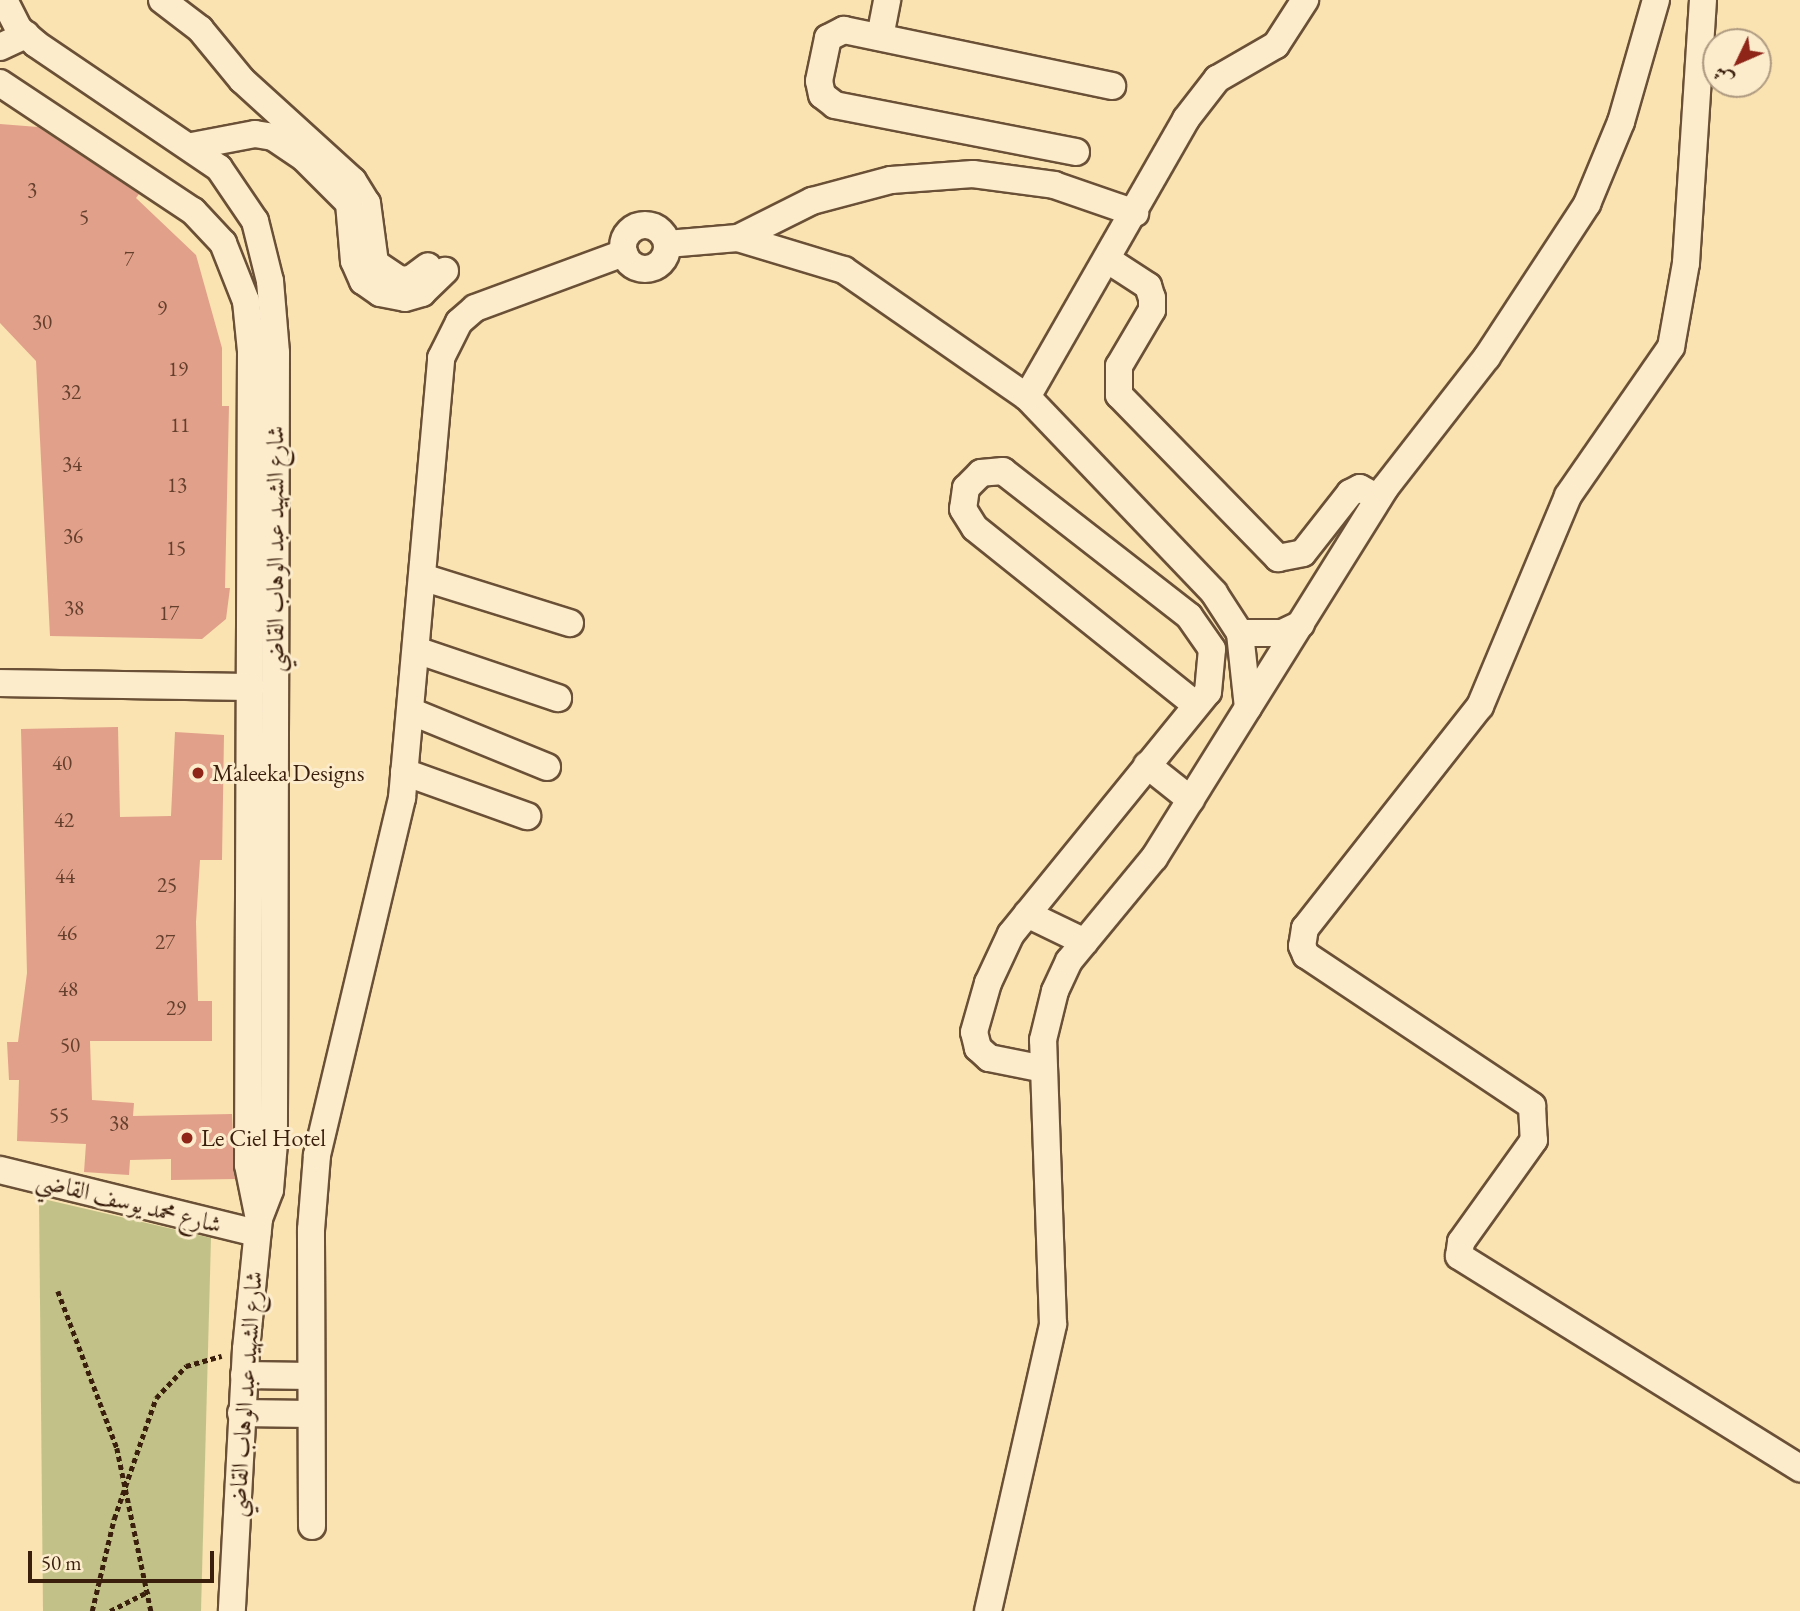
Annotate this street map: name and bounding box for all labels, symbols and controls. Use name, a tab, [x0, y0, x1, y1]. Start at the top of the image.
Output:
north arrow	[1702, 28, 1772, 98]
text: ش	[1707, 61, 1739, 92]
house number: 3	[27, 177, 37, 203]
house number: 5	[79, 204, 89, 230]
house number: 7	[124, 246, 134, 272]
house number: 9	[157, 295, 167, 321]
house number: 30	[32, 309, 52, 335]
house number: 19	[168, 356, 188, 382]
house number: 32	[61, 379, 81, 405]
house number: 11	[170, 412, 190, 438]
street label: شارع الشهيد عبد الوهاب القاضي	[261, 426, 289, 672]
house number: 34	[62, 451, 82, 477]
house number: 13	[167, 472, 187, 498]
house number: 36	[63, 523, 83, 549]
house number: 15	[166, 535, 186, 561]
house number: 38	[64, 595, 84, 621]
house number: 17	[159, 600, 179, 626]
house number: 40	[52, 750, 72, 776]
place label: Maleeka Designs	[212, 759, 365, 787]
marker: Maleeka Designs	[190, 765, 206, 781]
house number: 42	[54, 807, 74, 833]
house number: 44	[55, 863, 75, 889]
house number: 25	[157, 872, 177, 898]
house number: 46	[57, 920, 77, 946]
house number: 27	[155, 929, 175, 955]
house number: 48	[58, 976, 78, 1002]
house number: 29	[166, 995, 186, 1021]
house number: 50	[60, 1032, 80, 1058]
house number: 55	[49, 1102, 69, 1128]
house number: 38	[109, 1110, 129, 1136]
place label: Le Ciel Hotel	[201, 1124, 326, 1152]
marker: Le Ciel Hotel	[179, 1130, 195, 1146]
street label: شارع محمد يوسف القاضي	[33, 1165, 225, 1239]
street label: شارع الشهيد عبد الوهاب القاضي	[222, 1270, 268, 1518]
scale bar	[32, 1538, 217, 1582]
text: 50 m	[41, 1549, 82, 1576]

